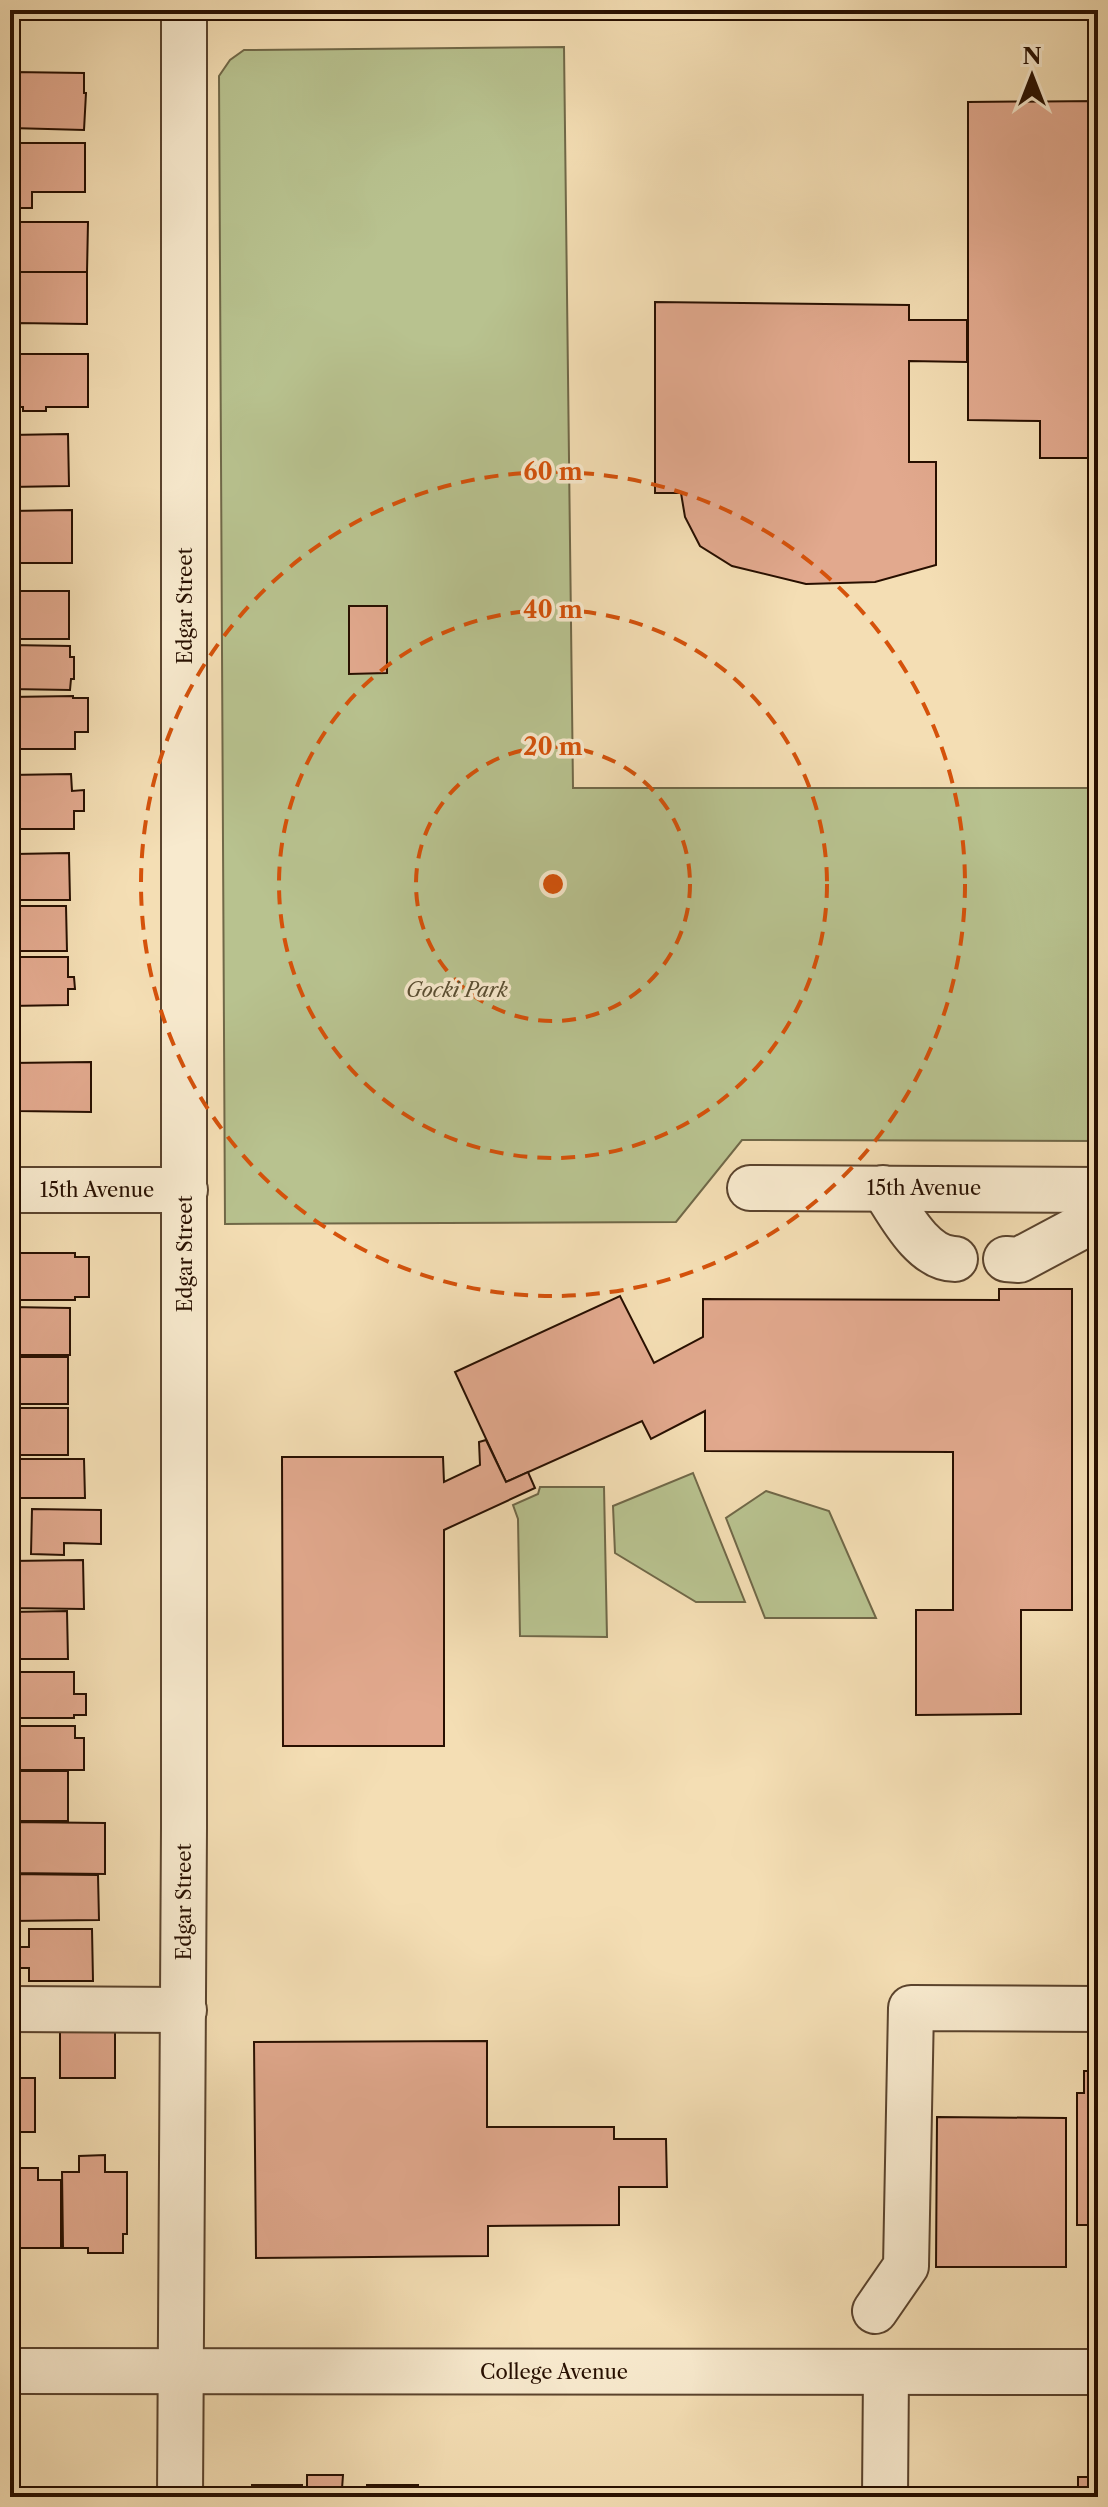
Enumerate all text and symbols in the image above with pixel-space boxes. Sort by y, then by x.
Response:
north arrow [992,36,1072,116]
text: N [1022,43,1042,70]
text: 60 m [523,457,583,486]
street label: Edgar Street [173,547,197,665]
text: 40 m [523,595,583,624]
text: 20 m [523,732,583,761]
centre of rings [539,870,567,898]
park label: Gocki Park [406,978,509,1002]
street label: 15th Avenue [867,1176,981,1200]
street label: 15th Avenue [40,1178,154,1202]
street label: Edgar Street [173,1195,197,1313]
street label: Edgar Street [172,1843,196,1961]
street label: College Avenue [480,2360,628,2384]

